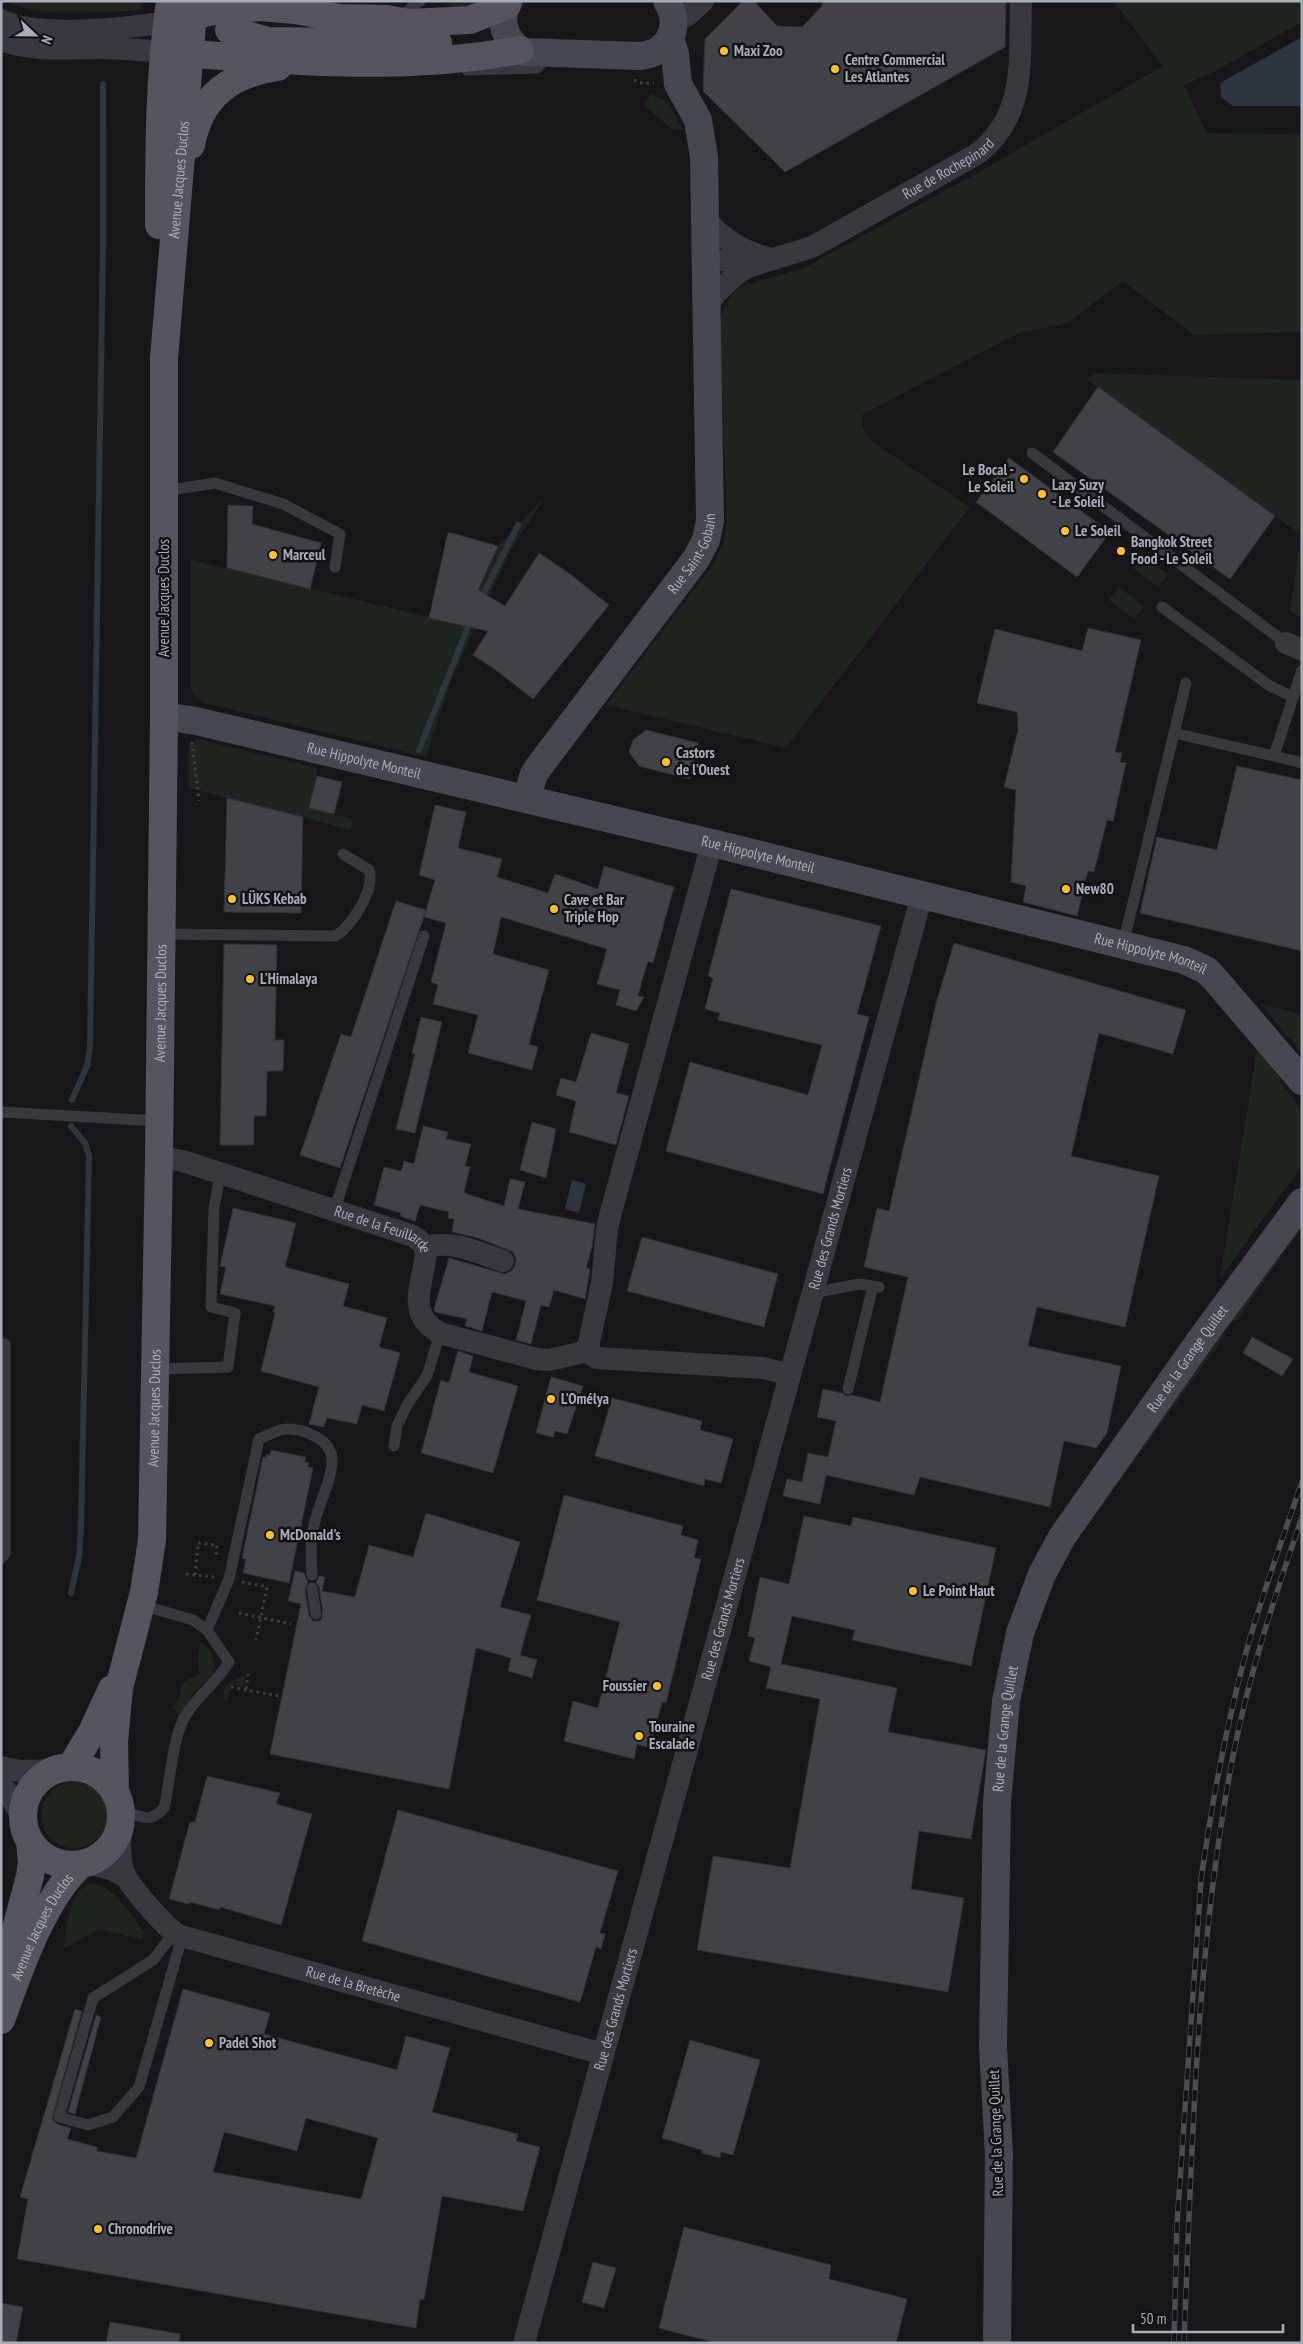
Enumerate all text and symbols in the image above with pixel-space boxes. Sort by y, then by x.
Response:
north arrow [10,10,60,60]
text: N [37,33,57,47]
place label: Maxi Zoo [734,41,783,60]
marker: Maxi Zoo [718,45,730,57]
place label: Centre Commercial Les Atlantes [845,50,945,86]
marker: Centre Commercial Les Atlantes [829,63,841,75]
street label: Avenue Jacques Duclos [164,120,193,239]
street label: Rue de Rochepinard [899,134,998,203]
place label: Le Bocal - Le Soleil [962,460,1014,496]
marker: Le Bocal - Le Soleil [1018,473,1030,485]
place label: Lazy Suzy - Le Soleil [1052,475,1105,511]
marker: Lazy Suzy - Le Soleil [1036,488,1048,500]
street label: Rue Saint-Gobain [663,513,719,597]
place label: Le Soleil [1075,521,1121,540]
marker: Le Soleil [1059,525,1071,537]
place label: Bangkok Street Food - Le Soleil [1131,532,1213,568]
street label: Avenue Jacques Duclos [154,539,173,657]
place label: Marceul [283,545,326,564]
marker: Bangkok Street Food - Le Soleil [1115,545,1127,557]
marker: Marceul [267,549,279,561]
street label: Rue Hippolyte Monteil [305,738,423,783]
place label: Castors de l'Ouest [676,743,730,779]
marker: Castors de l'Ouest [660,756,672,768]
street label: Rue Hippolyte Monteil [700,831,817,877]
place label: New80 [1076,879,1114,898]
marker: New80 [1060,883,1072,895]
place label: LÜKS Kebab [242,889,307,908]
place label: Cave et Bar Triple Hop [564,890,625,926]
marker: LÜKS Kebab [226,893,238,905]
marker: Cave et Bar Triple Hop [548,903,560,915]
street label: Rue Hippolyte Monteil [1093,928,1211,978]
street label: Avenue Jacques Duclos [150,944,170,1062]
place label: L'Himalaya [260,969,317,988]
marker: L'Himalaya [244,973,256,985]
street label: Rue des Grands Mortiers [804,1165,856,1292]
street label: Rue de la Feuillarde [332,1201,436,1254]
street label: Rue de la Grange Quillet [1143,1301,1232,1416]
street label: Avenue Jacques Duclos [143,1349,164,1467]
place label: L'Omélya [561,1389,609,1408]
marker: L'Omélya [545,1393,557,1405]
place label: McDonald's [280,1525,341,1544]
marker: McDonald's [264,1529,276,1541]
street label: Rue des Grands Mortiers [697,1555,748,1682]
place label: Le Point Haut [923,1581,995,1600]
marker: Le Point Haut [907,1585,919,1597]
street label: Rue de la Grange Quillet [988,1664,1022,1793]
place label: Foussier [603,1676,648,1695]
marker: Foussier [651,1680,663,1692]
place label: Touraine Escalade [649,1717,695,1753]
marker: Touraine Escalade [633,1730,645,1742]
street label: Avenue Jacques Duclos [6,1869,77,1983]
street label: Rue des Grands Mortiers [589,1946,641,2073]
street label: Rue de la Bretèche [304,1961,403,2006]
place label: Padel Shot [219,2033,277,2052]
marker: Padel Shot [203,2037,215,2049]
street label: Rue de la Grange Quillet [984,2069,1007,2197]
place label: Chronodrive [108,2219,173,2238]
marker: Chronodrive [92,2223,104,2235]
scale bar [1133,2302,1283,2334]
text: 50 m [1140,2309,1166,2328]

